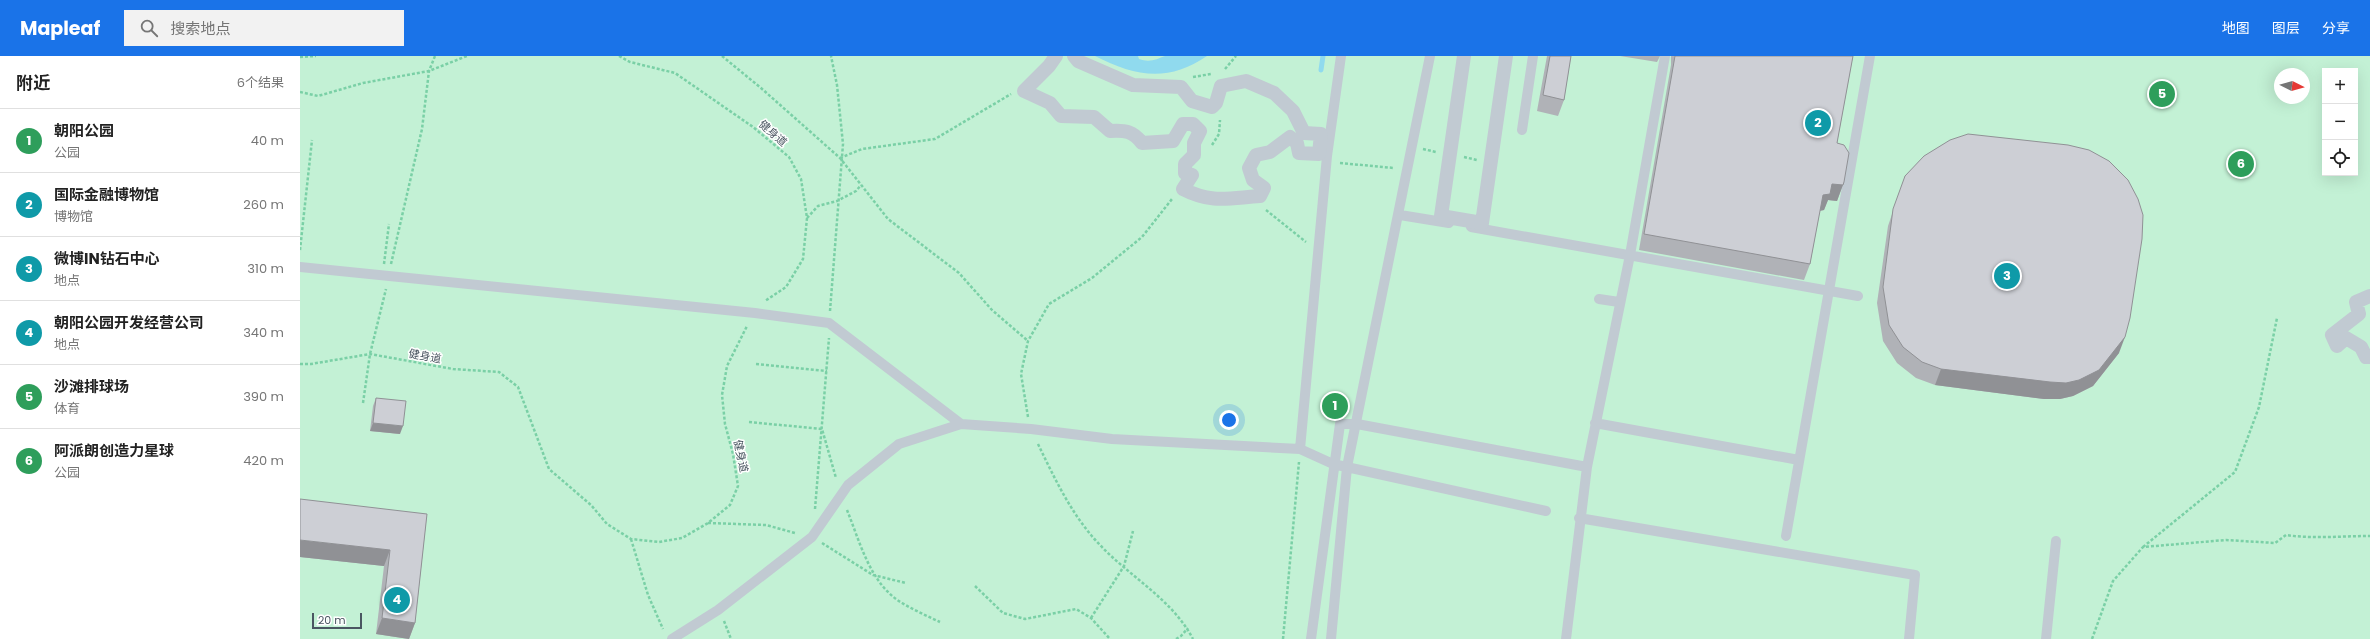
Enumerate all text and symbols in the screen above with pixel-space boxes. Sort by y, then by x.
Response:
search box [124,10,404,46]
text: Mapleaf [20,15,100,42]
icon: search [138,17,160,39]
text: 搜索地点 [170,18,230,39]
text: 地图 [2222,18,2250,38]
text: 图层 [2272,18,2300,38]
text: 分享 [2322,18,2350,38]
north arrow [2274,68,2310,104]
map controls [2322,68,2358,176]
button: + [2322,68,2358,104]
text: 附近 [16,71,50,95]
text: 6个结果 [237,73,284,92]
pin: 5 [2149,79,2175,109]
button: − [2322,104,2358,140]
pin: 2 [1805,108,1831,138]
street label: 健身道 [755,116,791,150]
text: 朝阳公园 [54,120,114,141]
text: 1 [27,131,31,150]
text: 40 m [251,131,284,150]
button: locate [2322,140,2358,176]
text: 公园 [54,143,80,162]
pin: 6 [2228,149,2254,179]
text: 国际金融博物馆 [54,184,159,205]
text: 2 [25,195,33,214]
text: 260 m [243,195,284,214]
text: 博物馆 [54,207,93,226]
text: 微博IN钻石中心 [54,248,160,269]
text: 3 [25,259,33,278]
text: 310 m [247,259,284,278]
pin: 3 [1994,261,2020,291]
text: 地点 [54,271,80,290]
text: 朝阳公园开发经营公司 [54,312,204,333]
text: 4 [25,323,33,342]
text: 340 m [243,323,284,342]
text: 地点 [54,335,80,354]
street label: 健身道 [407,345,443,367]
text: 沙滩排球场 [54,376,129,397]
text: 5 [25,387,33,406]
text: 390 m [243,387,284,406]
pin: 1 [1322,391,1348,421]
text: 体育 [54,399,80,418]
your location [1219,410,1239,430]
street label: 健身道 [730,438,752,474]
text: 阿派朗创造力星球 [54,440,174,461]
text: 6 [25,451,33,470]
text: 420 m [243,451,284,470]
text: 公园 [54,463,80,482]
pin: 4 [384,585,410,615]
scale bar [312,611,362,630]
text: 20 m [318,612,346,628]

